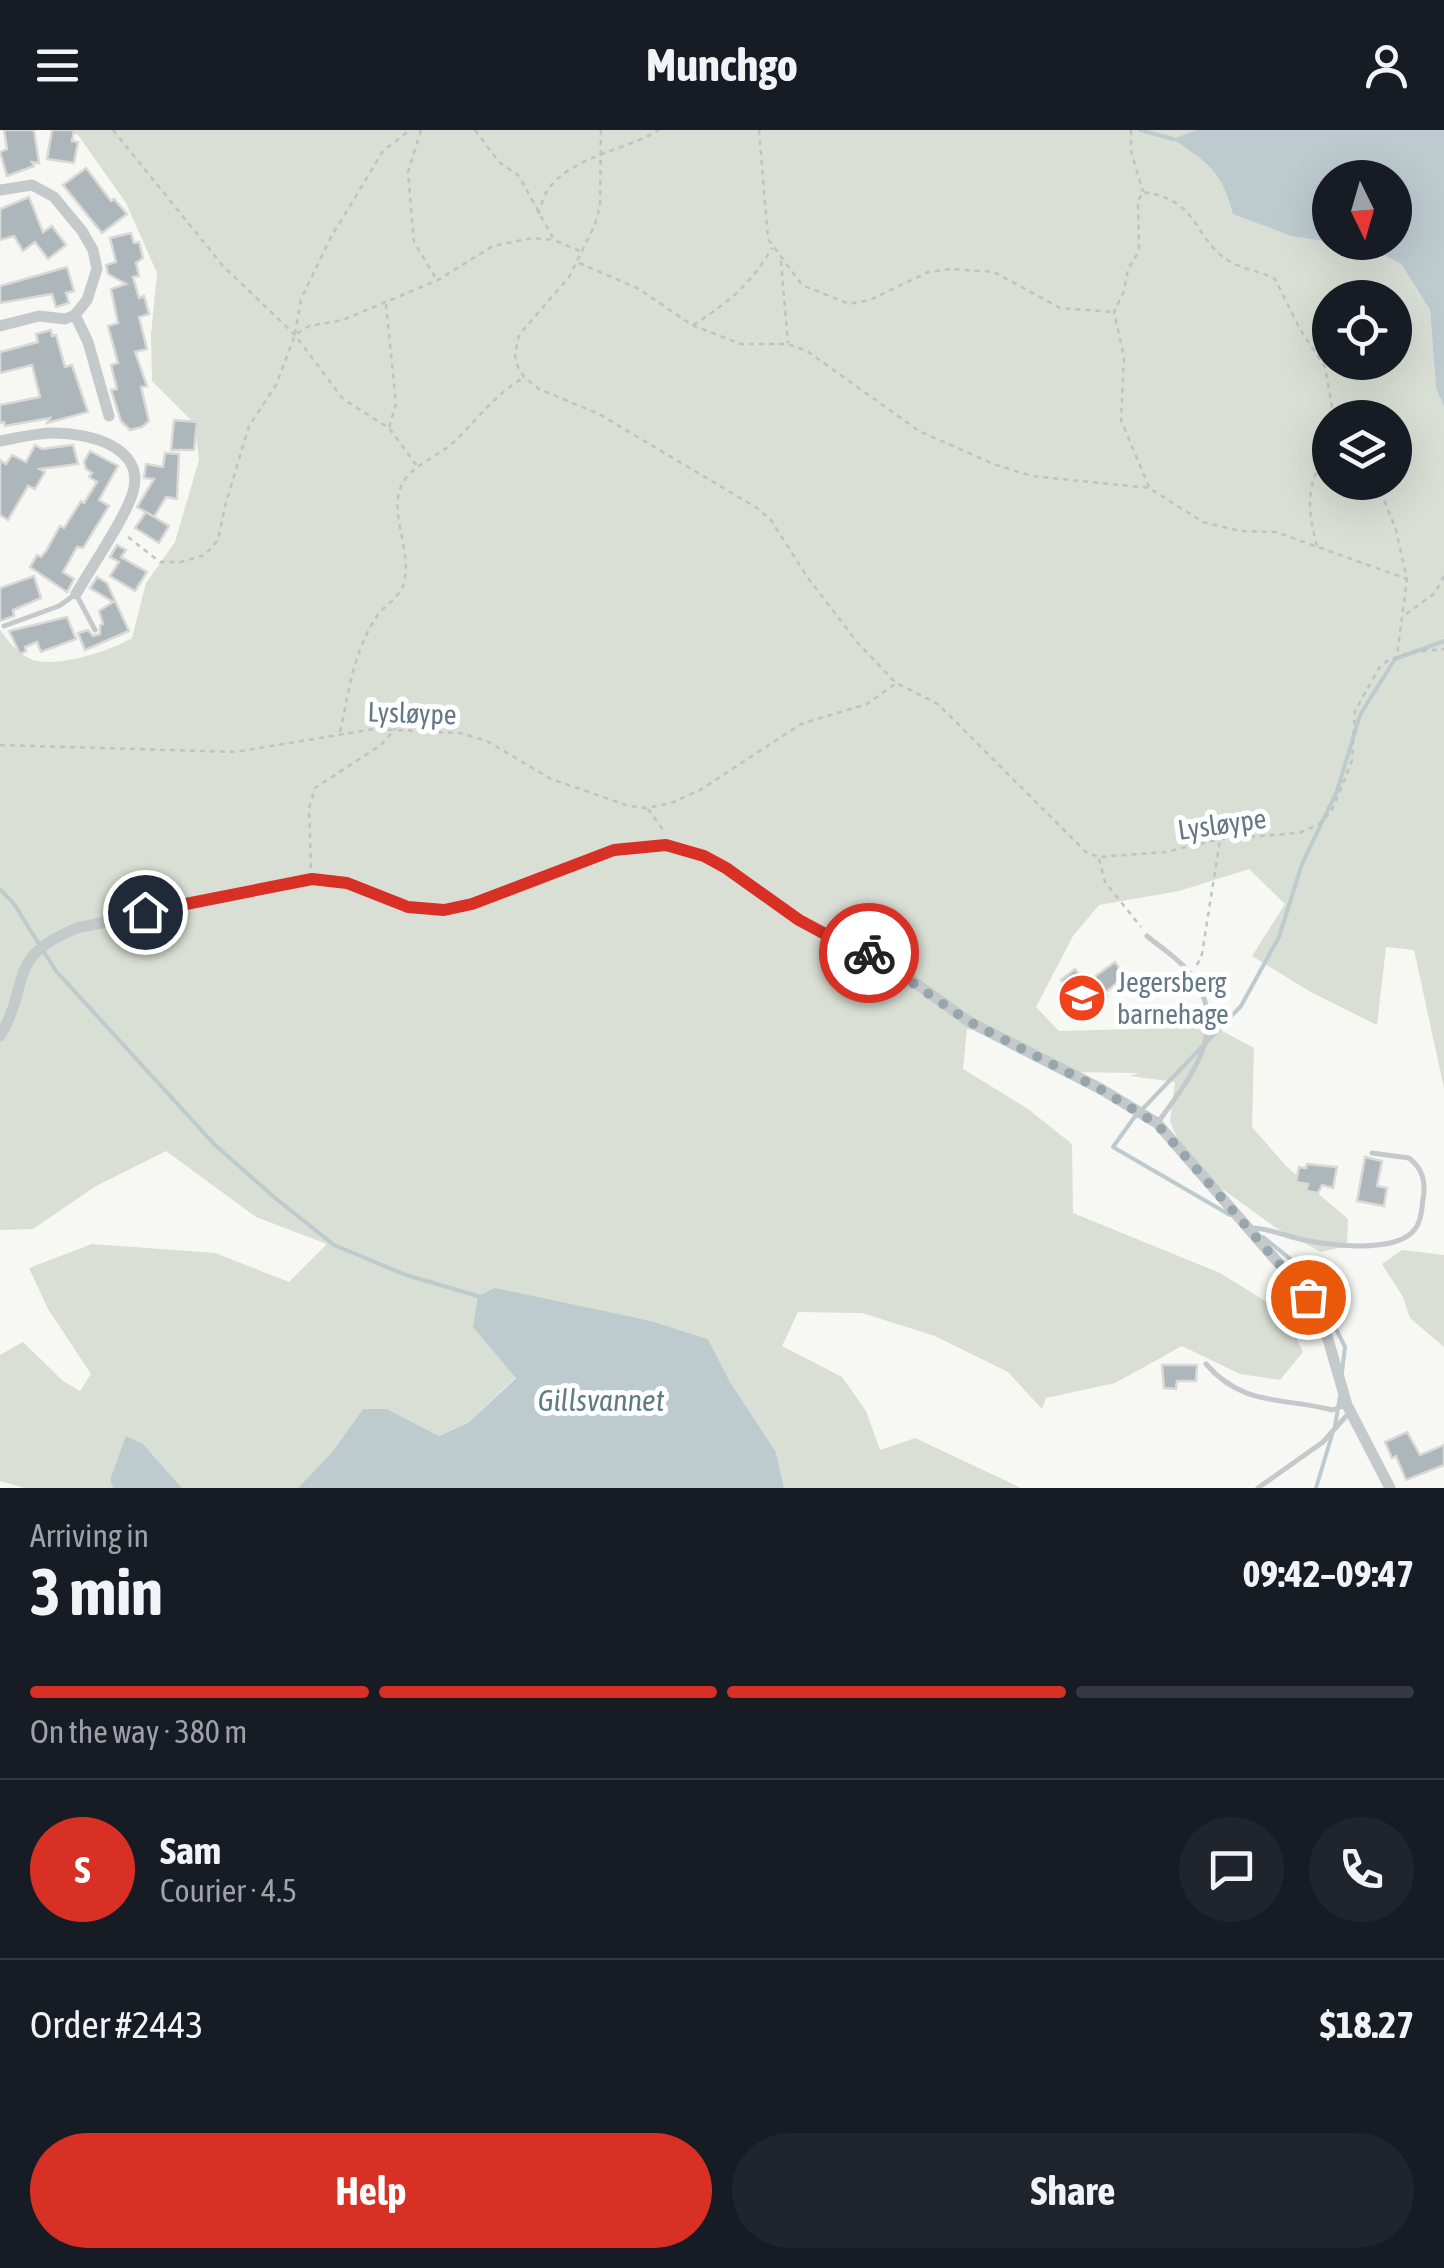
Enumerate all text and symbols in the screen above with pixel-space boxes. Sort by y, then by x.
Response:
icon: menu [30,38,85,93]
icon: person [1359,38,1414,93]
text: Munchgo [646,39,798,91]
north arrow [1312,160,1412,260]
map controls [1312,160,1412,500]
button: locate [1312,280,1412,380]
button: layers [1312,400,1412,500]
street label: Lysløype [367,695,457,731]
street label: Lysløype [1176,802,1268,846]
pin [103,870,188,955]
icon: home [118,885,173,940]
courier [819,903,919,1003]
icon: bike [842,926,897,981]
place label: Jegersberg barnehage [1117,966,1229,1030]
school or university icon: Jegersberg barnehage [1056,972,1108,1024]
pin [1266,1255,1351,1340]
icon: bag [1281,1270,1336,1325]
water label: Gillsvannet [538,1383,665,1417]
text: Arriving in [30,1517,149,1554]
text: 09:42–09:47 [1242,1552,1414,1595]
text: 3 min [30,1554,163,1629]
text: On the way · 380 m [30,1713,247,1750]
button: chat [1179,1817,1284,1922]
button: phone [1309,1817,1414,1922]
text: Sam [160,1829,221,1872]
text: S [75,1848,90,1891]
text: Courier · 4.5 [160,1872,297,1909]
text: Order #2443 [30,2003,203,2046]
text: $18.27 [1320,2003,1414,2046]
button: Help [30,2133,712,2248]
button: Share [732,2133,1414,2248]

